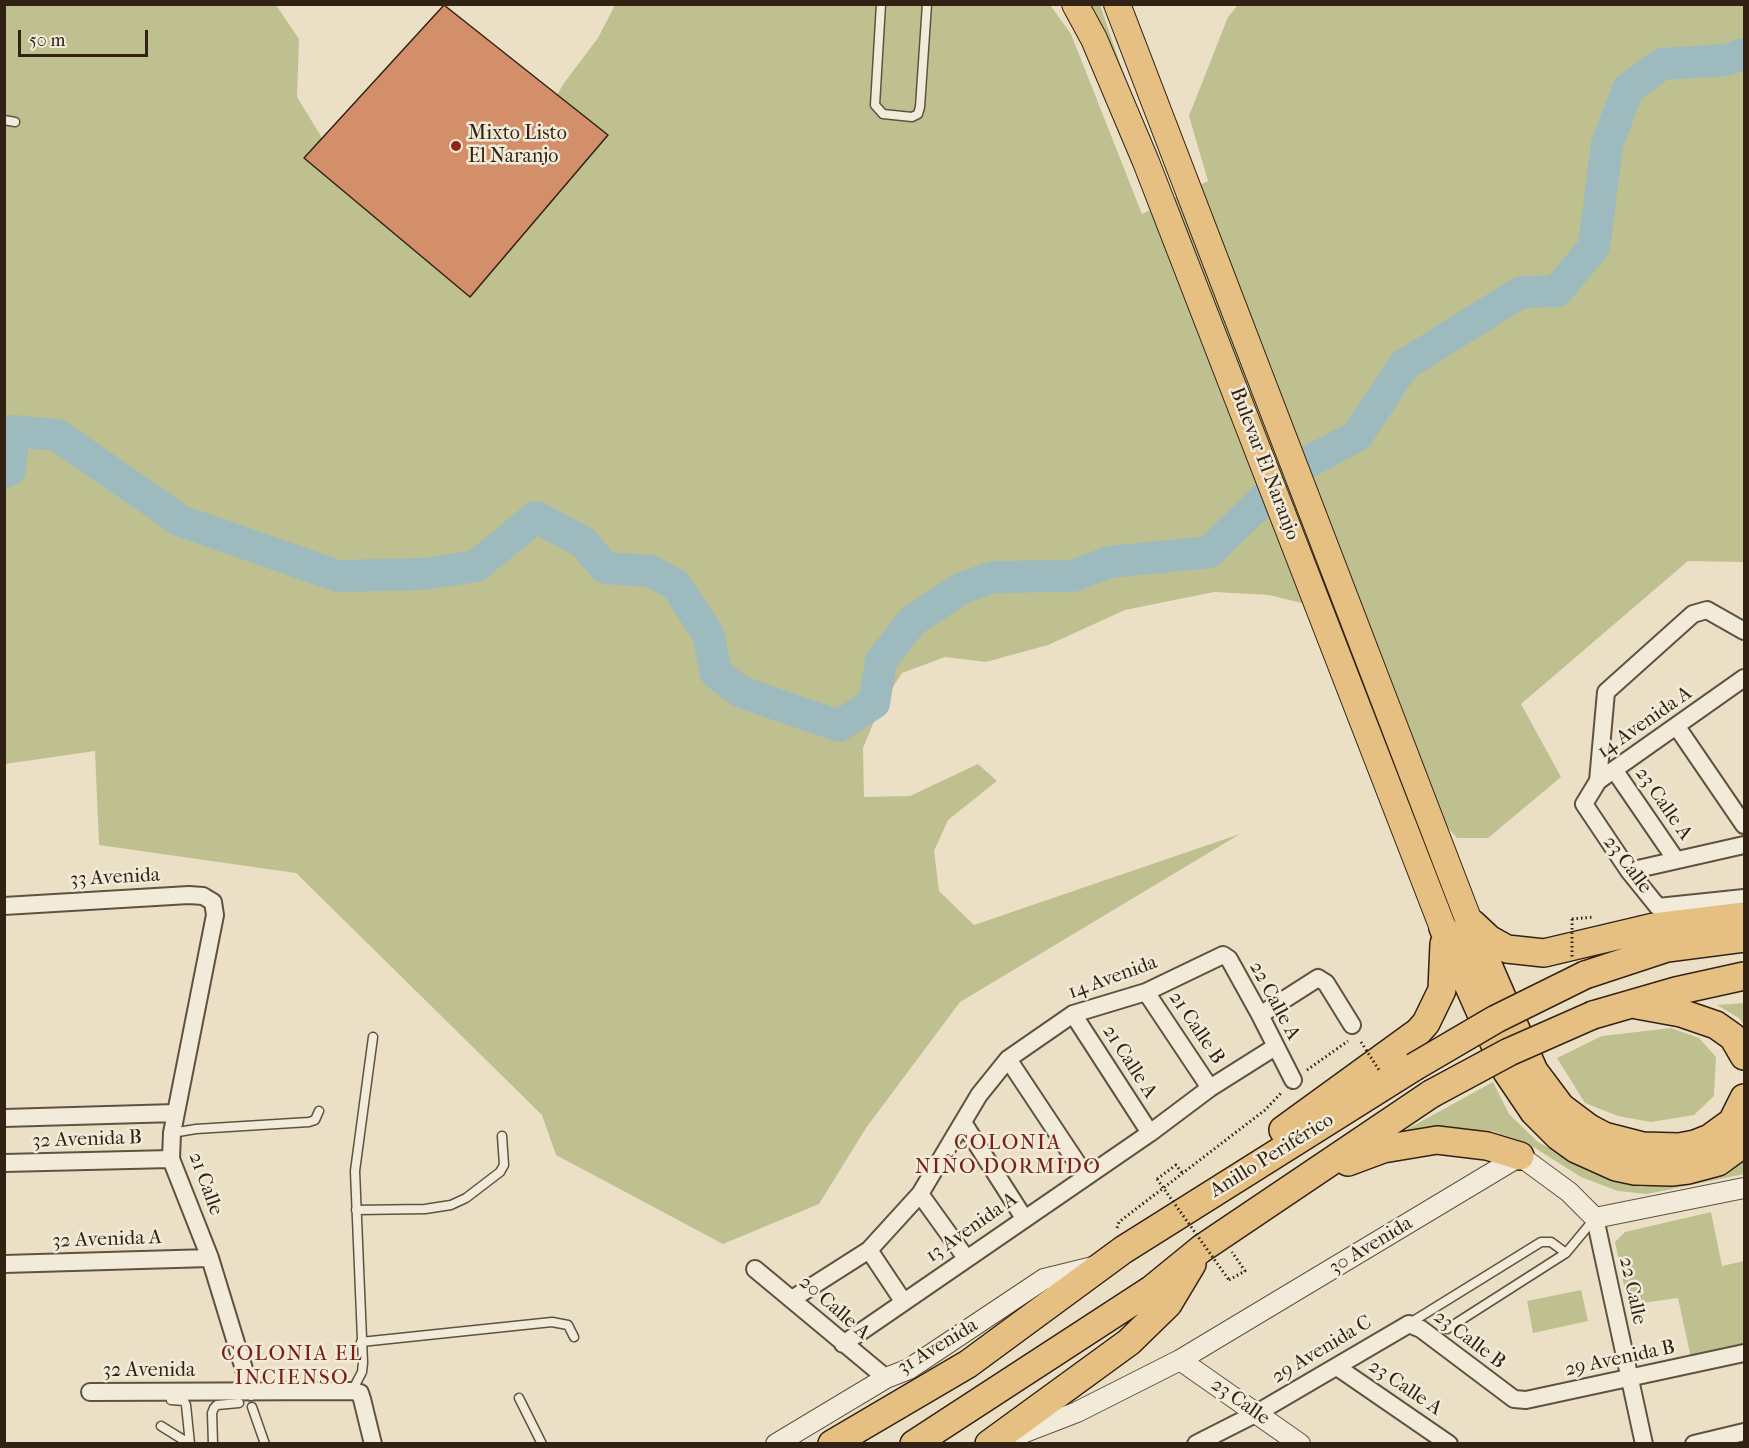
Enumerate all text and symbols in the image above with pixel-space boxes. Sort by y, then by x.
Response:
scale bar [21,18,152,56]
text: 50 m [29,30,65,51]
place label: Mixto Listo El Naranjo [468,122,567,169]
marker: Mixto Listo El Naranjo [449,139,463,153]
street label: Bulevar El Naranjo [1224,384,1304,544]
street label: 14 Avenida A [1593,682,1697,764]
street label: 23 Calle A [1629,763,1697,845]
street label: 23 Calle [1597,831,1657,899]
street label: 33 Avenida [69,864,161,892]
street label: 14 Avenida [1065,951,1161,1005]
street label: 22 Calle A [1243,958,1305,1044]
street label: 21 Calle B [1163,987,1229,1069]
street label: 21 Calle A [1096,1021,1162,1103]
street label: Anillo Periférico [1206,1108,1338,1204]
street label: 32 Avenida B [32,1126,142,1154]
district label: COLONIA NIÑO DORMIDO [915,1131,1101,1181]
street label: 21 Calle [183,1149,227,1219]
street label: 13 Avenida A [922,1188,1022,1268]
street label: 30 Avenida [1325,1212,1417,1280]
street label: 32 Avenida A [52,1226,162,1254]
street label: 22 Calle [1613,1255,1651,1327]
street label: 20 Calle A [794,1271,874,1345]
street label: 23 Calle B [1428,1305,1510,1375]
street label: 29 Avenida C [1268,1311,1376,1389]
street label: 31 Avenida [894,1314,982,1380]
street label: 29 Avenida B [1563,1336,1677,1382]
district label: COLONIA EL INCIENSO [221,1342,363,1392]
street label: 23 Calle A [1364,1355,1446,1421]
street label: 32 Avenida [103,1359,195,1383]
street label: 23 Calle [1206,1373,1274,1431]

